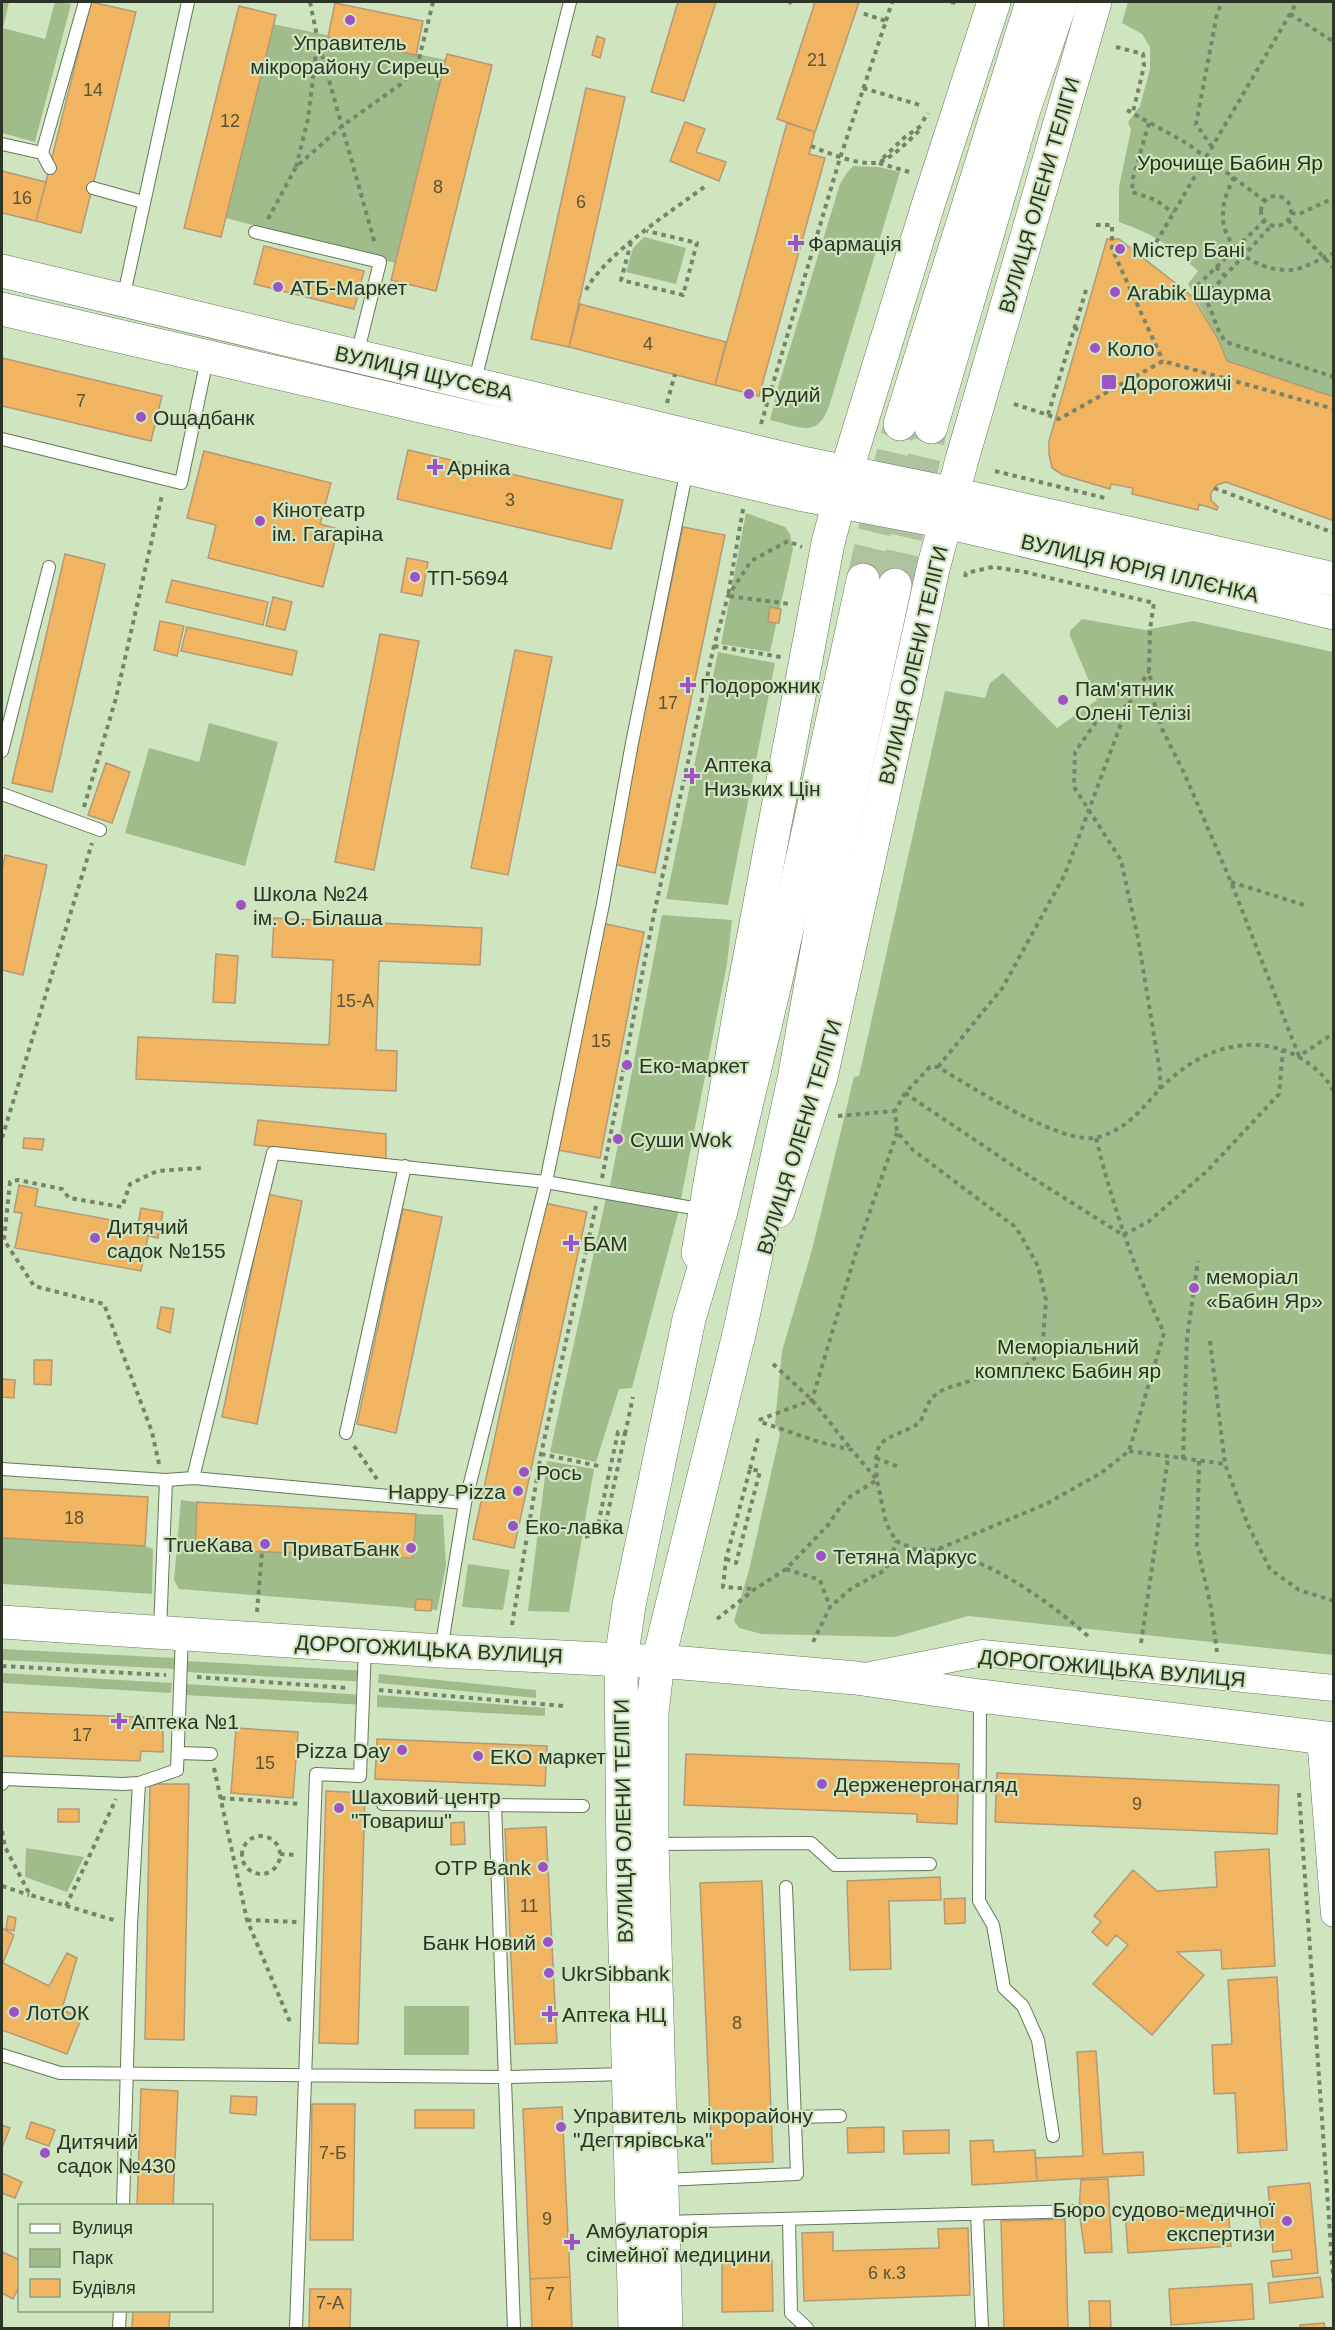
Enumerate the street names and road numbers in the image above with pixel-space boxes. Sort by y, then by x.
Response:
street label: ВУЛИЦЯ ОЛЕНИ ТЕЛІГИ [994,74,1084,316]
street label: ВУЛИЦЯ ЩУСЄВА [333,341,515,405]
street label: ВУЛИЦЯ ЮРІЯ ІЛЛЄНКА [1019,529,1261,607]
street label: ВУЛИЦЯ ОЛЕНИ ТЕЛІГИ [874,543,952,787]
street label: ВУЛИЦЯ ОЛЕНИ ТЕЛІГИ [752,1017,846,1257]
street label: ДОРОГОЖИЦЬКА ВУЛИЦЯ [295,1631,563,1667]
street label: ДОРОГОЖИЦЬКА ВУЛИЦЯ [978,1645,1246,1691]
street label: ВУЛИЦЯ ОЛЕНИ ТЕЛІГИ [609,1699,637,1943]

